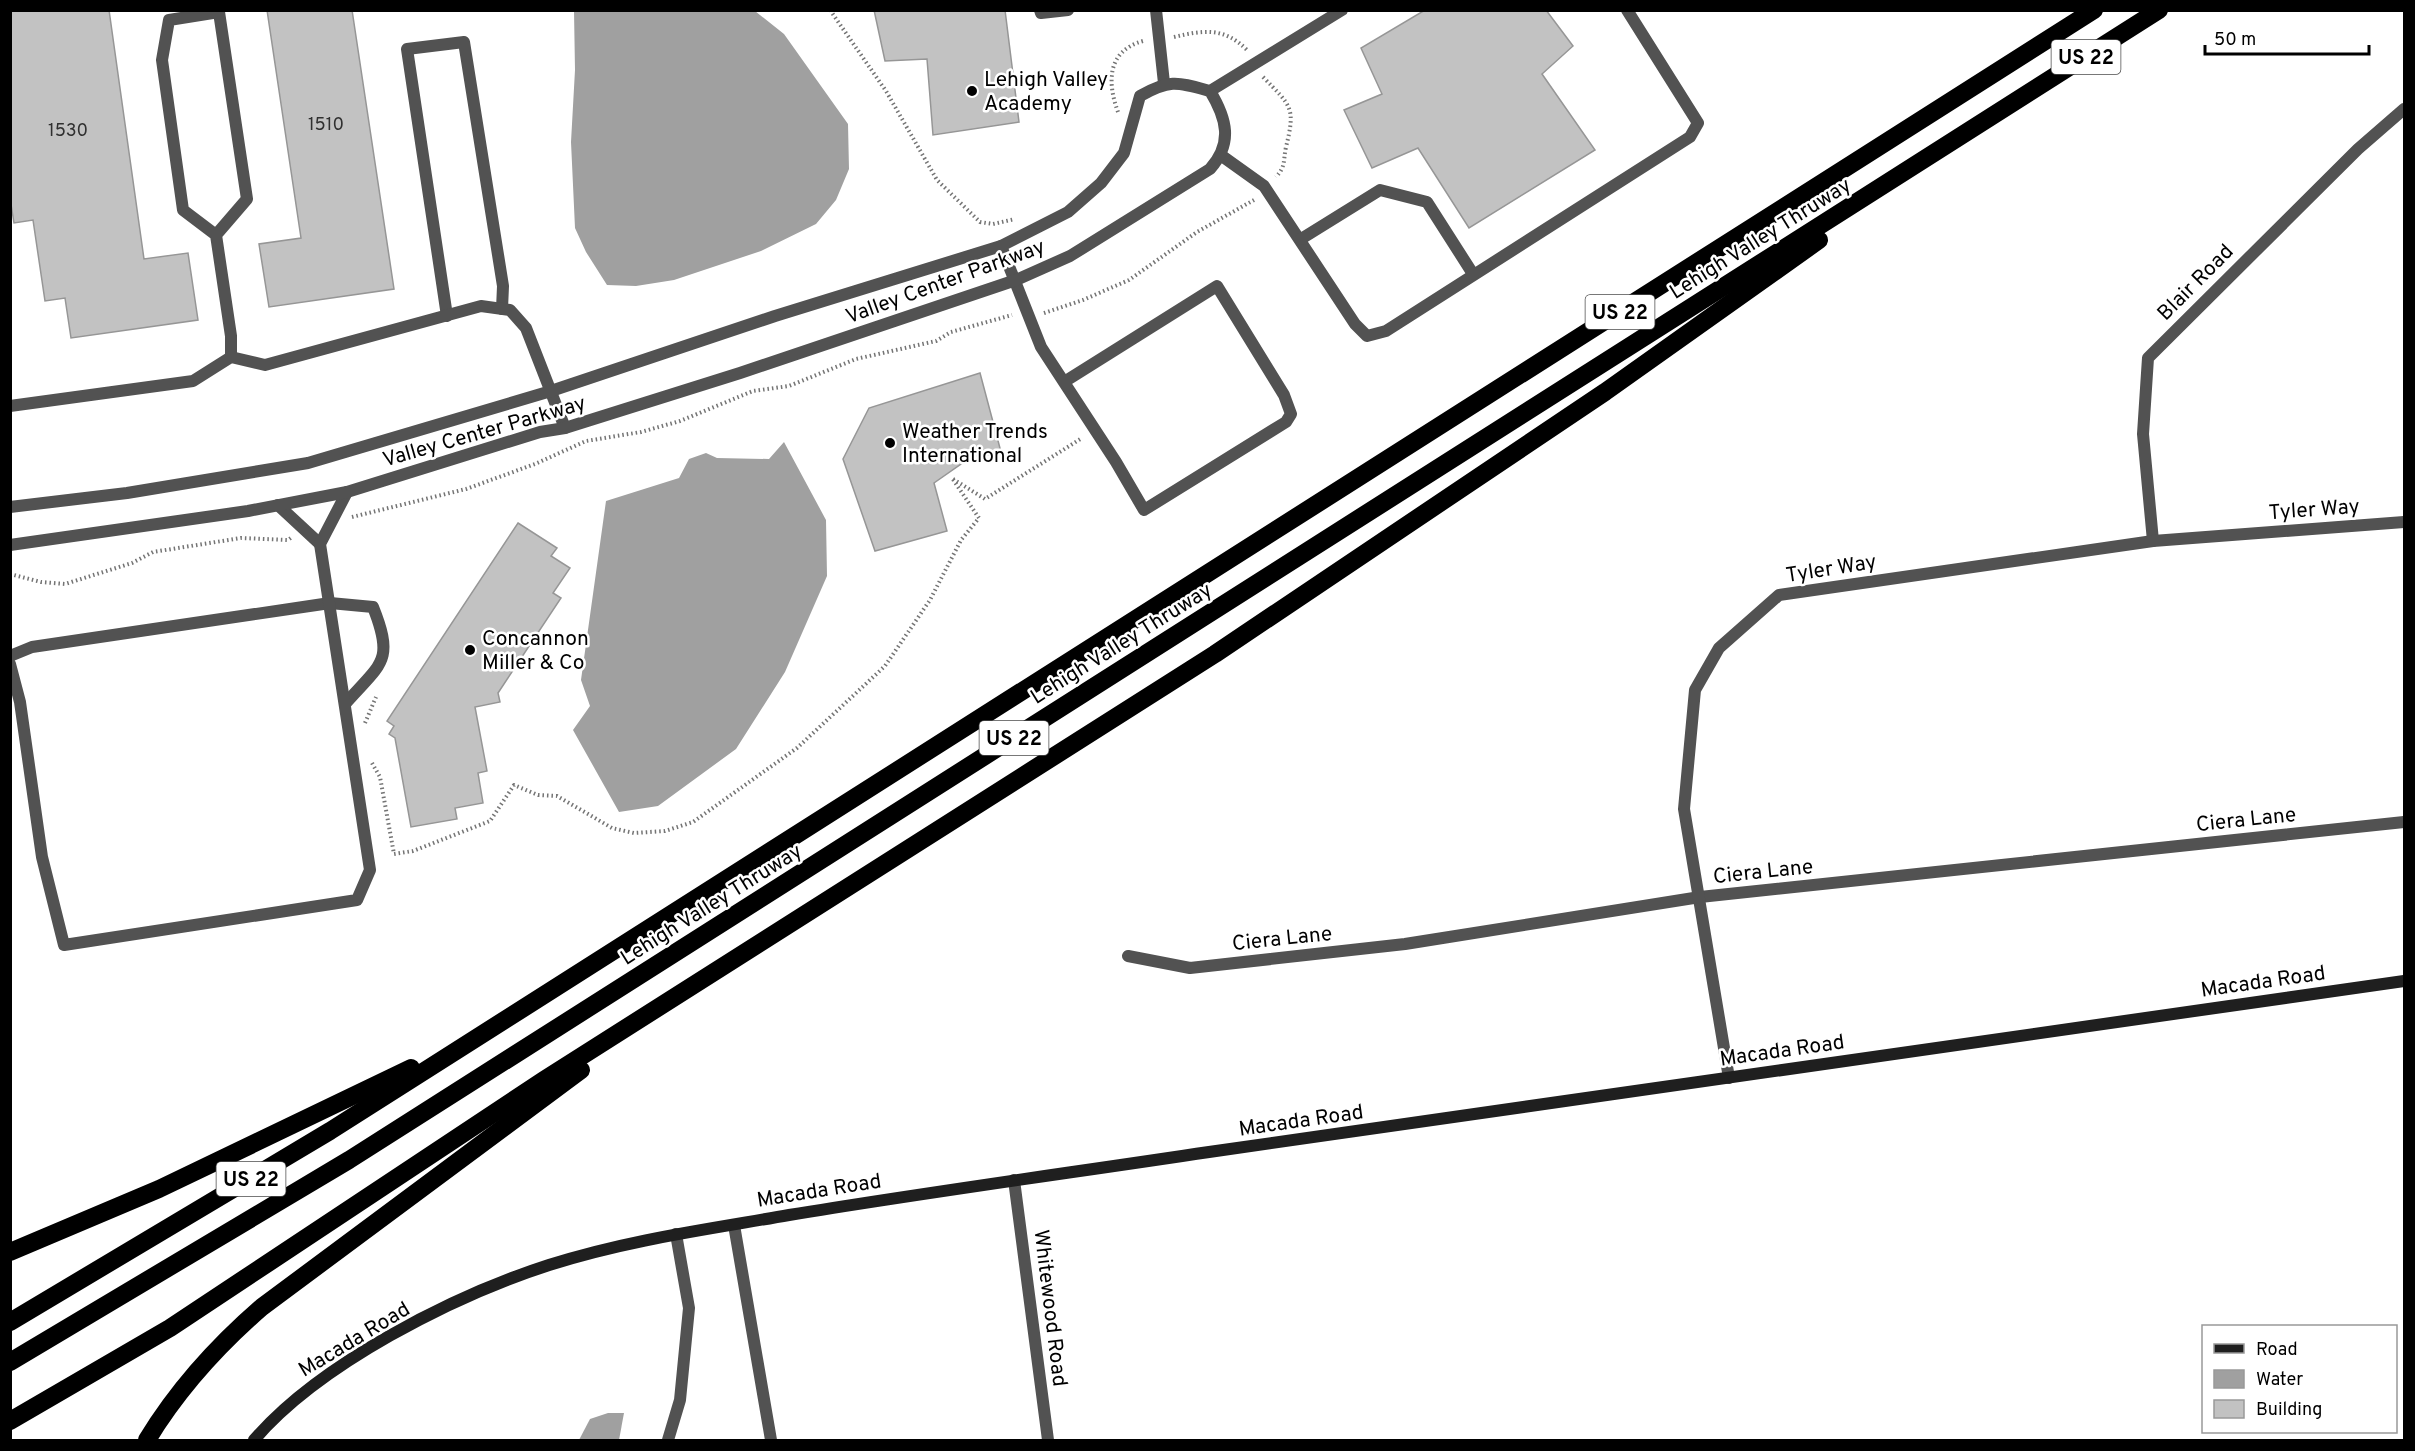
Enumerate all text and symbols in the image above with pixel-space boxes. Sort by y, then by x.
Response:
scale bar [2205,18,2368,56]
text: 50 m [2214,29,2256,52]
road number: US 22 [2052,40,2120,74]
place label: Lehigh Valley Academy [984,67,1108,118]
marker: Lehigh Valley Academy [965,84,979,98]
house number: 1510 [308,114,344,137]
house number: 1530 [48,120,88,143]
street label: Lehigh Valley Thruway [1665,172,1857,306]
street label: Valley Center Parkway [842,234,1049,331]
street label: Blair Road [2152,239,2240,327]
road number: US 22 [1586,295,1654,329]
street label: Valley Center Parkway [380,390,589,474]
place label: Weather Trends International [902,419,1048,470]
marker: Weather Trends International [883,436,897,450]
street label: Tyler Way [2268,494,2361,527]
street label: Tyler Way [1784,549,1879,590]
street label: Lehigh Valley Thruway [1026,577,1218,711]
place label: Concannon Miller & Co [482,626,589,677]
marker: Concannon Miller & Co [463,643,477,657]
road number: US 22 [980,721,1048,755]
street label: Ciera Lane [2195,802,2298,839]
street label: Lehigh Valley Thruway [616,838,808,972]
street label: Ciera Lane [1712,854,1815,891]
street label: Ciera Lane [1231,921,1334,958]
street label: Macada Road [2199,960,2327,1005]
street label: Macada Road [1718,1029,1846,1074]
street label: Macada Road [1237,1099,1365,1144]
road number: US 22 [216,1162,286,1196]
street label: Macada Road [755,1168,883,1215]
street label: Whitewood Road [1026,1228,1073,1388]
street label: Macada Road [294,1296,416,1384]
legend [2202,1325,2397,1433]
text: Road [2256,1339,2298,1362]
text: Water [2256,1369,2303,1392]
text: Building [2256,1399,2322,1422]

